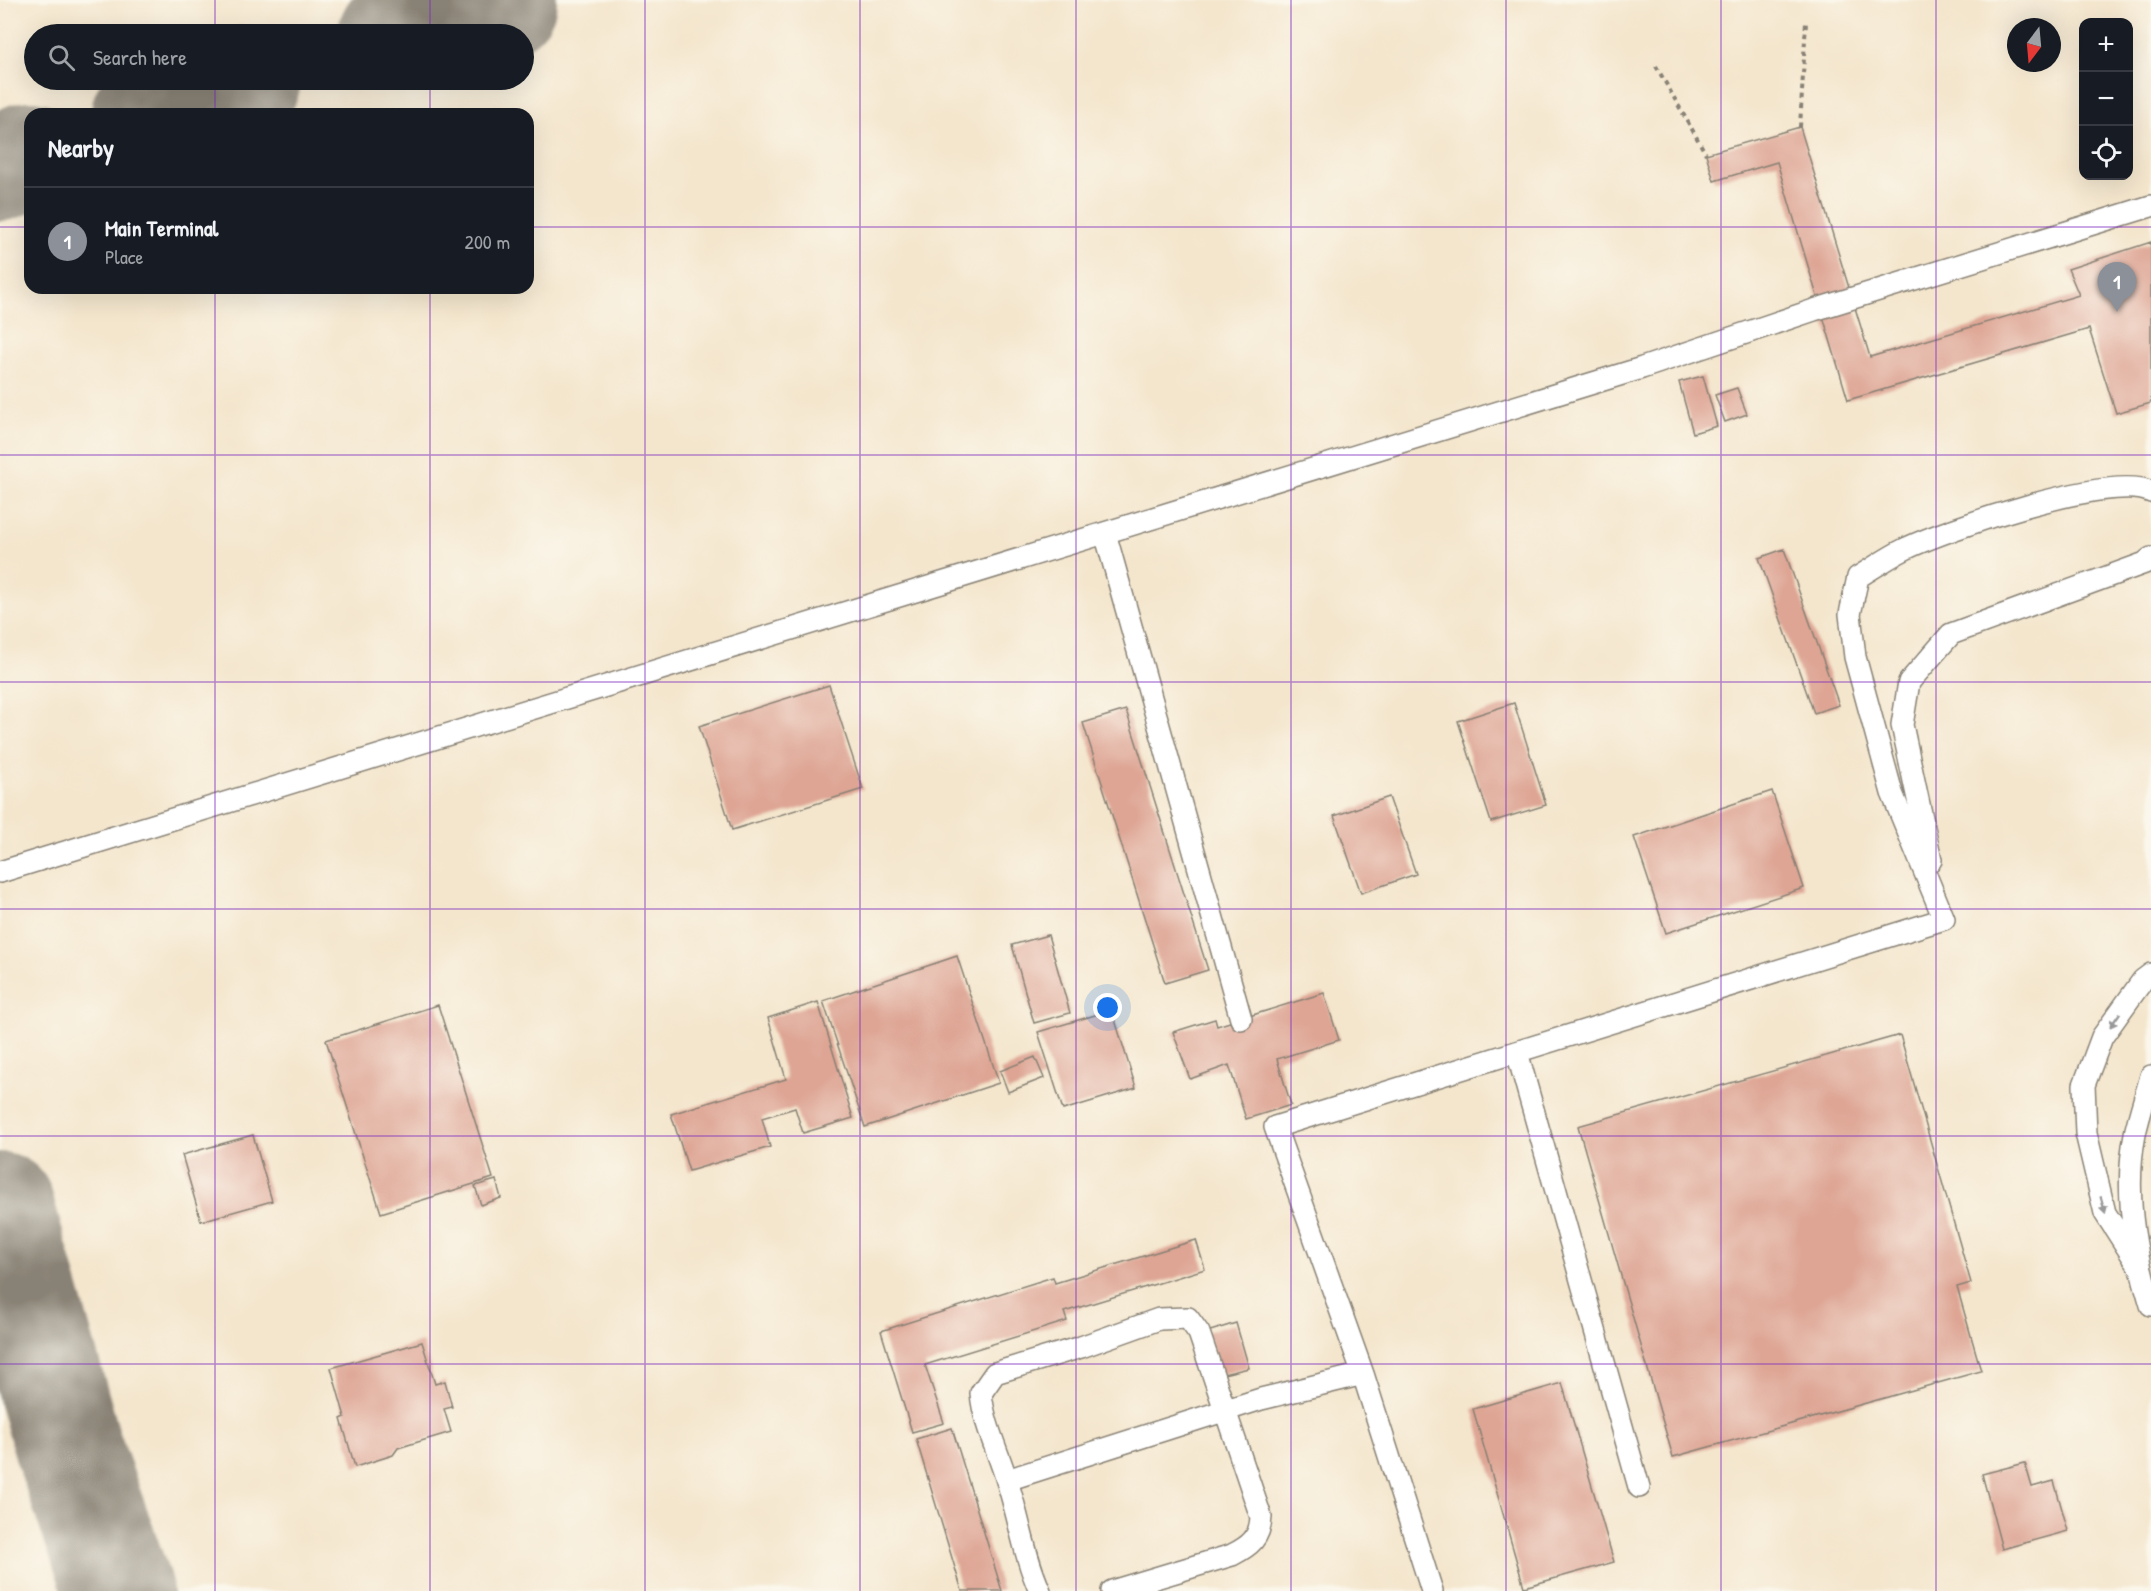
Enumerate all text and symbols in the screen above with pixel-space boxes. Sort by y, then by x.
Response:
north arrow [2007,18,2061,72]
map controls [2079,18,2133,180]
button: + [2079,18,2133,72]
search box [24,24,534,90]
icon: search [45,41,78,74]
text: Search here [93,42,187,72]
button: − [2079,72,2133,126]
button: locate [2079,126,2133,180]
text: Nearby [48,130,114,165]
text: Main Terminal [105,213,218,243]
text: 1 [64,228,71,255]
text: 200 m [465,228,510,255]
text: Place [105,243,144,270]
pin: 1 [2098,262,2136,312]
your location [1093,993,1122,1022]
one-way arrow [2109,1011,2121,1027]
one-way arrow [2099,1196,2109,1214]

